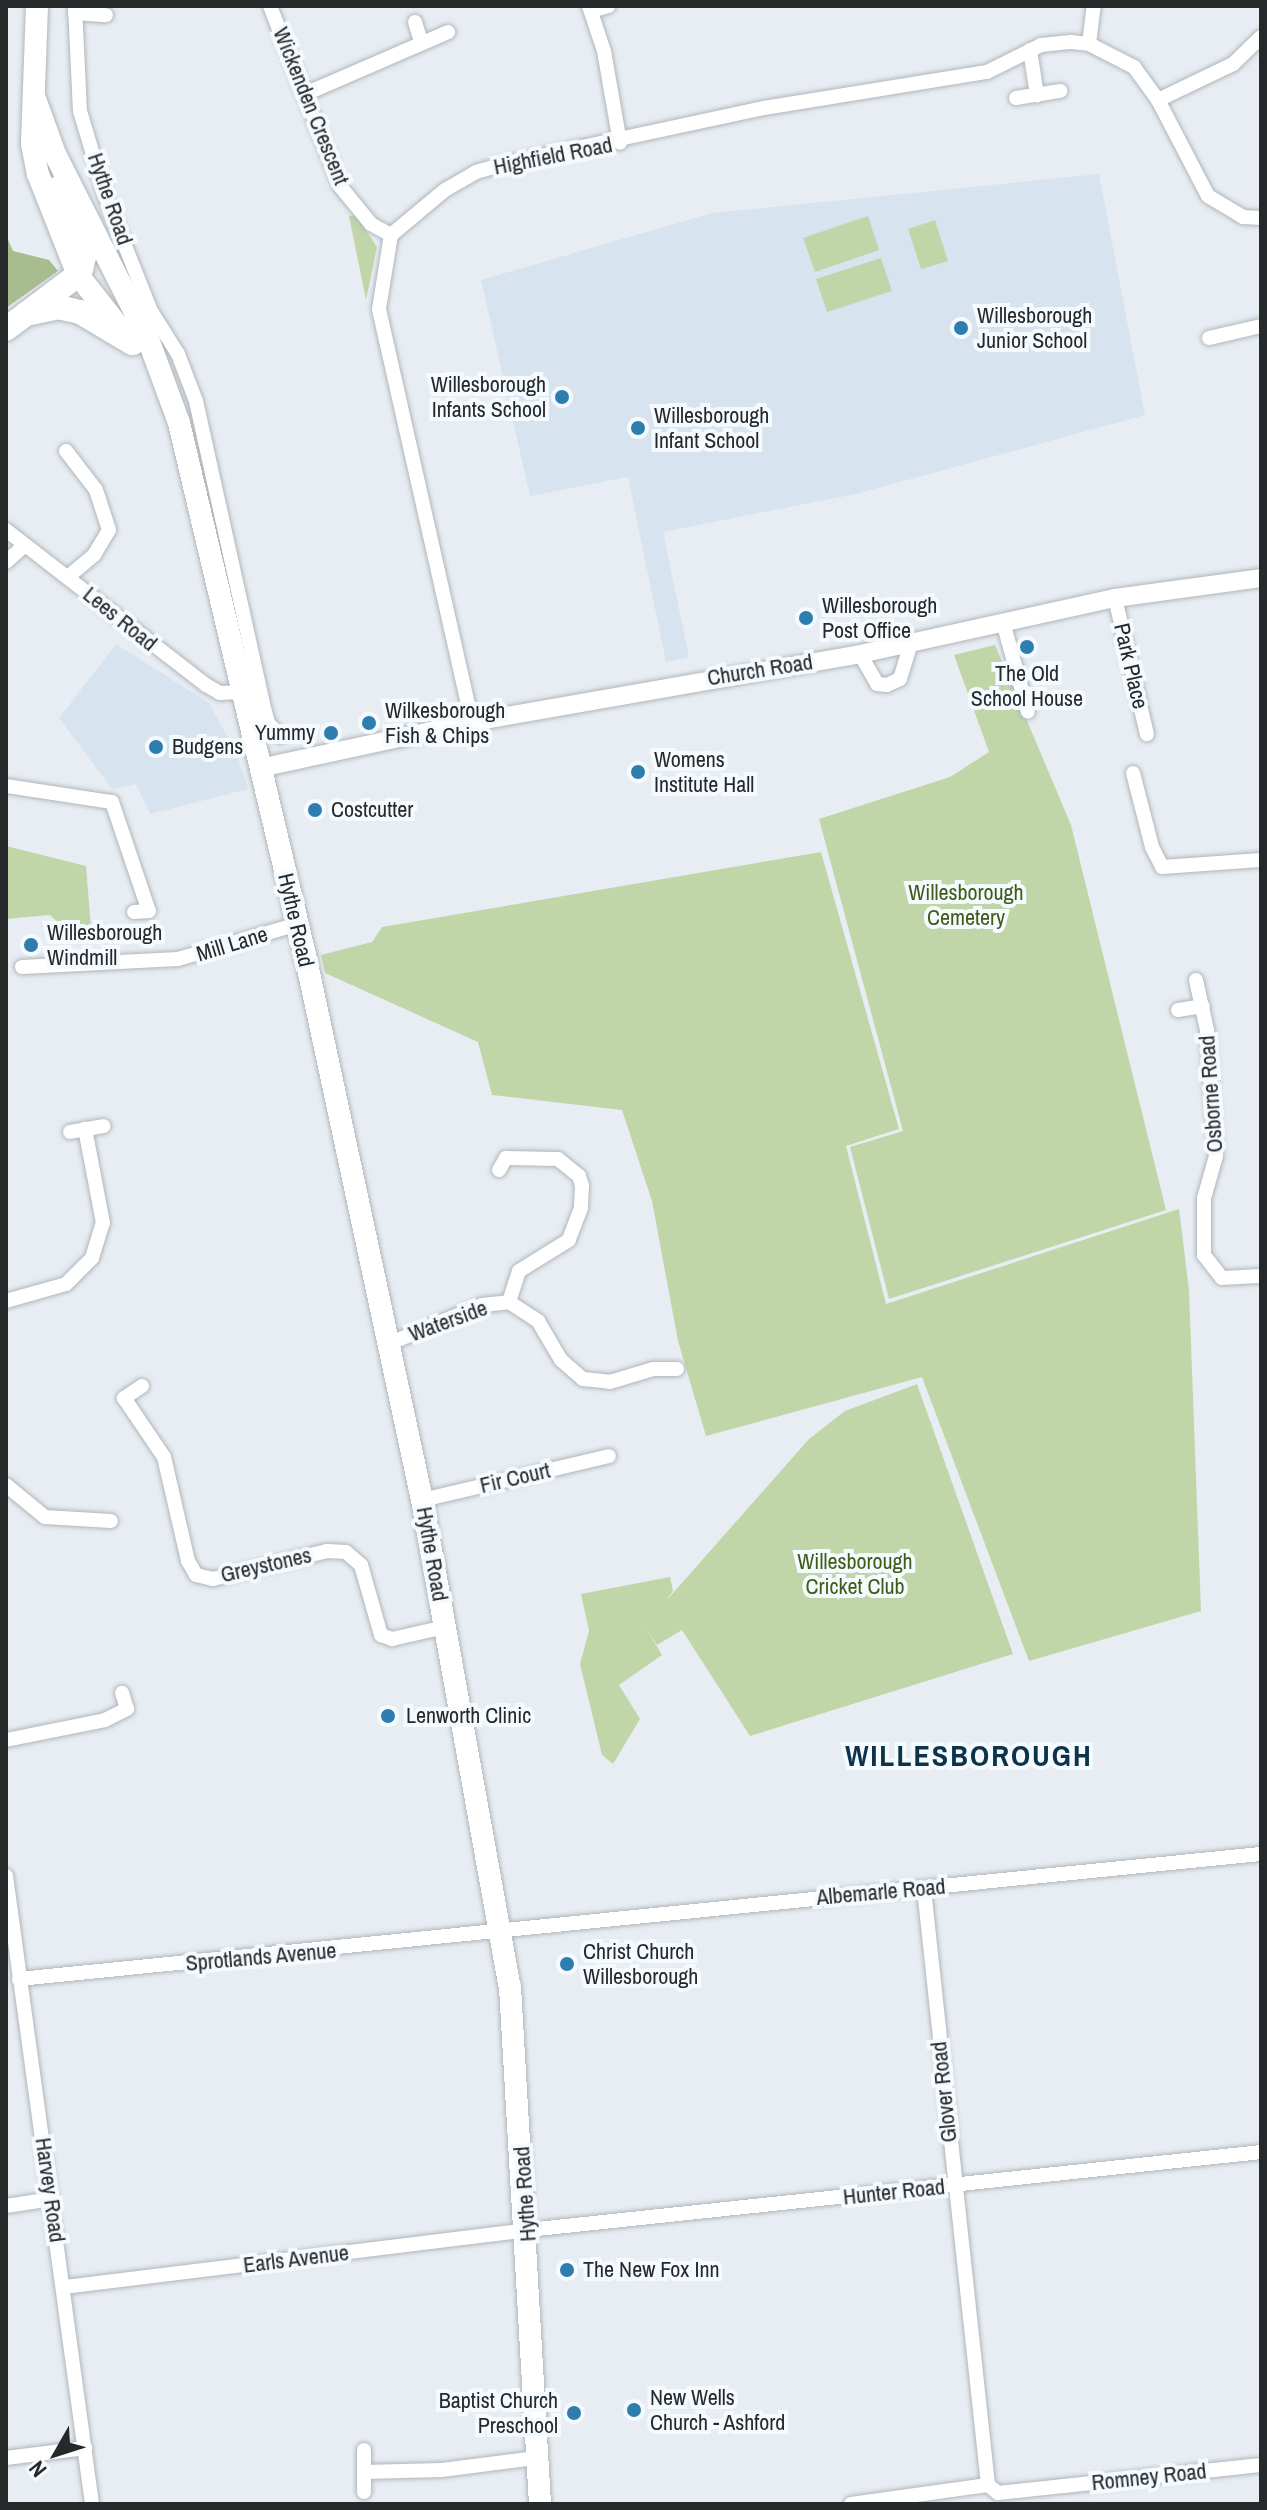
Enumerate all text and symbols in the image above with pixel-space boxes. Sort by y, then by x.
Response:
street label: Wickenden Crescent [267,23,355,189]
street label: Highfield Road [491,132,615,180]
street label: Hythe Road [82,150,138,248]
place label: Willesborough Junior School [977,302,1092,354]
marker: Willesborough Junior School [952,319,970,337]
place label: Willesborough Infants School [431,371,546,422]
marker: Willesborough Infants School [553,388,571,406]
place label: Willesborough Infant School [654,402,769,454]
marker: Willesborough Infant School [629,419,647,437]
street label: Lees Road [78,581,162,657]
place label: Willesborough Post Office [822,592,937,644]
marker: Willesborough Post Office [797,609,815,627]
street label: Park Place [1108,621,1154,711]
marker: The Old School House [1018,638,1036,656]
street label: Church Road [705,649,815,691]
place label: The Old School House [971,660,1083,712]
place label: Wilkesborough Fish & Chips [385,697,505,748]
marker: Wilkesborough Fish & Chips [360,714,378,732]
place label: Yummy [255,720,315,746]
marker: Yummy [322,724,340,742]
place label: Budgens [172,734,243,760]
marker: Budgens [147,738,165,756]
place label: Womens Institute Hall [654,746,754,798]
marker: Womens Institute Hall [629,763,647,781]
place label: Costcutter [331,797,413,823]
marker: Costcutter [306,801,324,819]
street label: Hythe Road [272,871,320,969]
park label: Willesborough Cemetery [908,879,1024,930]
place label: Willesborough Windmill [47,919,162,970]
street label: Mill Lane [193,921,271,967]
marker: Willesborough Windmill [22,936,40,954]
street label: Osborne Road [1194,1035,1228,1153]
street label: Waterside [405,1295,491,1347]
street label: Fir Court [477,1457,553,1499]
street label: Hythe Road [411,1505,453,1603]
street label: Greystones [218,1542,314,1588]
park label: Willesborough Cricket Club [797,1548,913,1600]
place label: Lenworth Clinic [406,1703,531,1729]
marker: Lenworth Clinic [377,1705,399,1727]
district label: WILLESBOROUGH [845,1737,1093,1773]
street label: Albemarle Road [815,1873,947,1911]
street label: Sprotlands Avenue [184,1937,338,1977]
place label: Christ Church Willesborough [583,1938,698,1990]
marker: Christ Church Willesborough [558,1955,576,1973]
street label: Glover Road [926,2040,962,2144]
street label: Harvey Road [30,2136,70,2244]
street label: Hythe Road [509,2146,541,2242]
street label: Hunter Road [842,2174,946,2210]
street label: Earls Avenue [241,2239,351,2279]
place label: The New Fox Inn [583,2257,719,2283]
marker: The New Fox Inn [558,2261,576,2279]
place label: New Wells Church - Ashford [650,2384,786,2436]
place label: Baptist Church Preschool [439,2387,558,2438]
marker: New Wells Church - Ashford [625,2401,643,2419]
marker: Baptist Church Preschool [565,2404,583,2422]
north arrow [16,2414,96,2494]
text: N [22,2455,53,2484]
street label: Romney Road [1090,2458,1208,2496]

